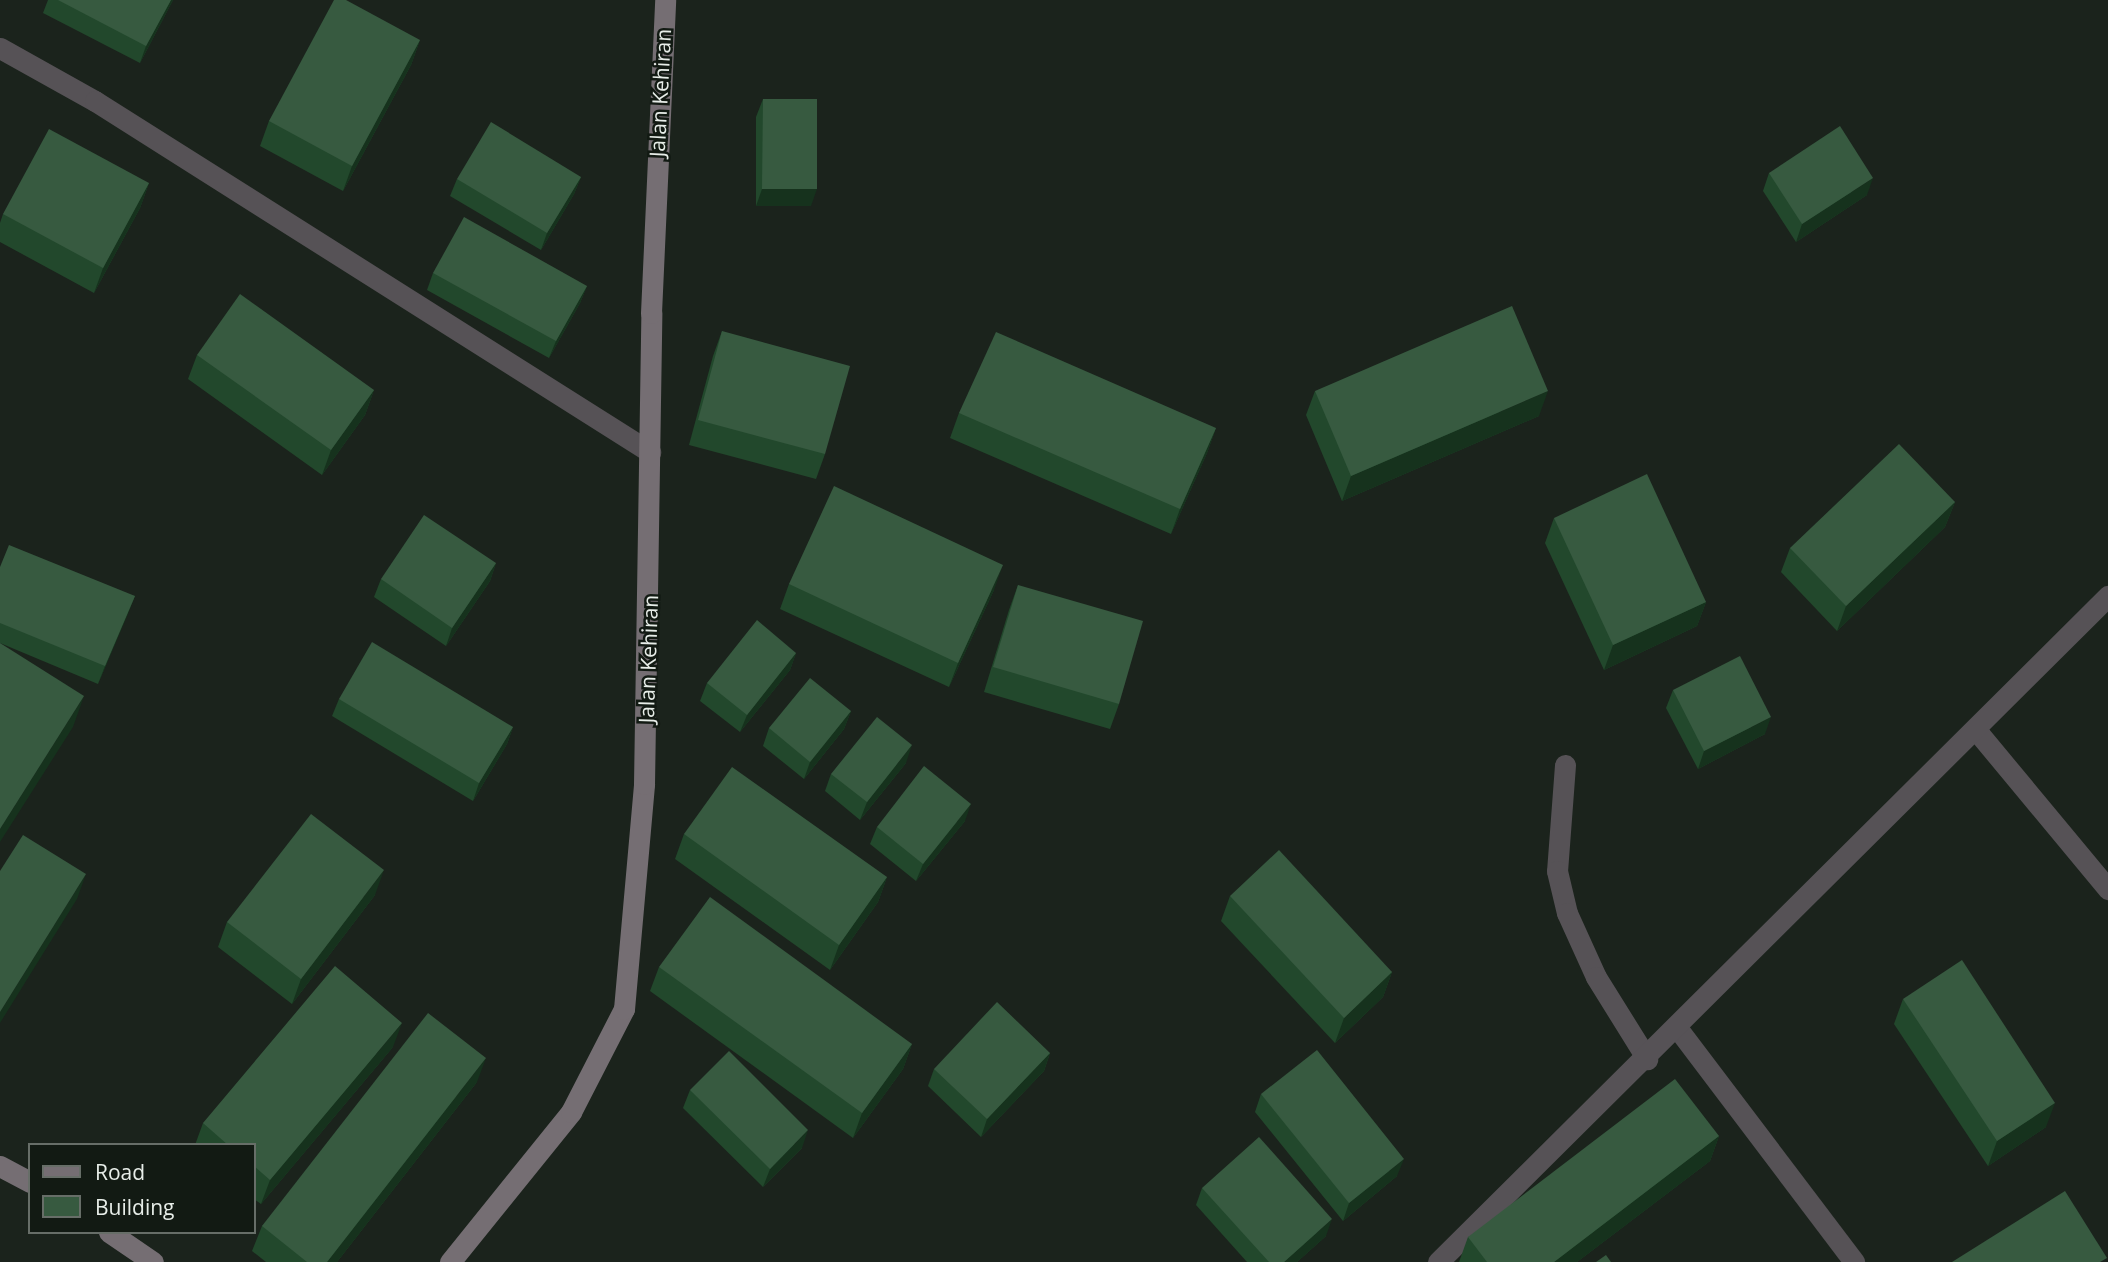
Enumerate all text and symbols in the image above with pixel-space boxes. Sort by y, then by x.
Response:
street label: Jalan Kehiran [644,28,676,158]
street label: Jalan Kehiran [633,594,663,724]
legend [28,1143,256,1234]
text: Road [95,1158,145,1186]
text: Building [95,1193,174,1221]

